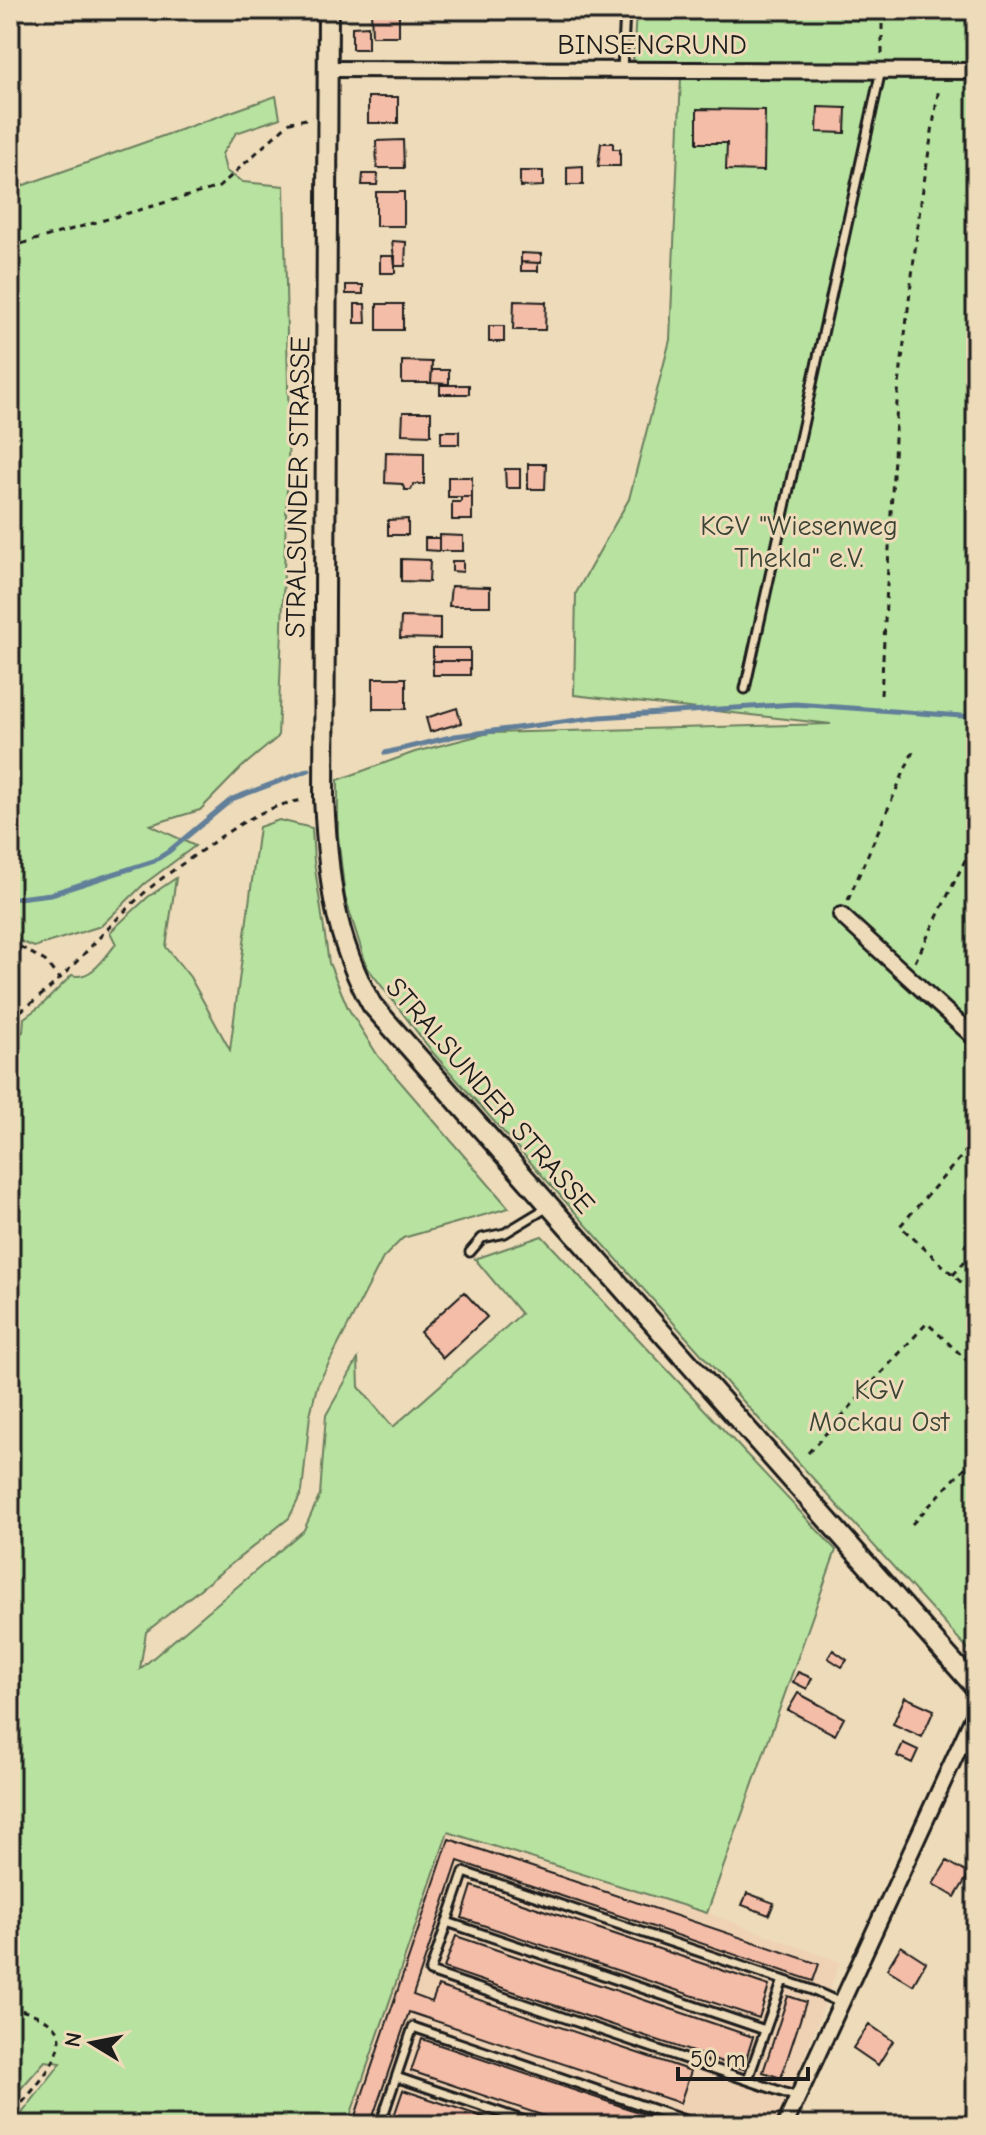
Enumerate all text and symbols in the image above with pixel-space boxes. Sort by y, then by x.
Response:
street label: BINSENGRUND [557,29,747,61]
street label: STRALSUNDER STRASSE [279,336,317,638]
park label: KGV "Wiesenweg Thekla" e.V. [700,510,898,574]
street label: STRALSUNDER STRASSE [379,971,601,1220]
park label: KGV Mockau Ost [809,1374,950,1438]
north arrow [52,2003,132,2083]
text: N [59,2030,87,2049]
scale bar [678,2031,808,2081]
text: 50 m [690,2045,746,2073]

